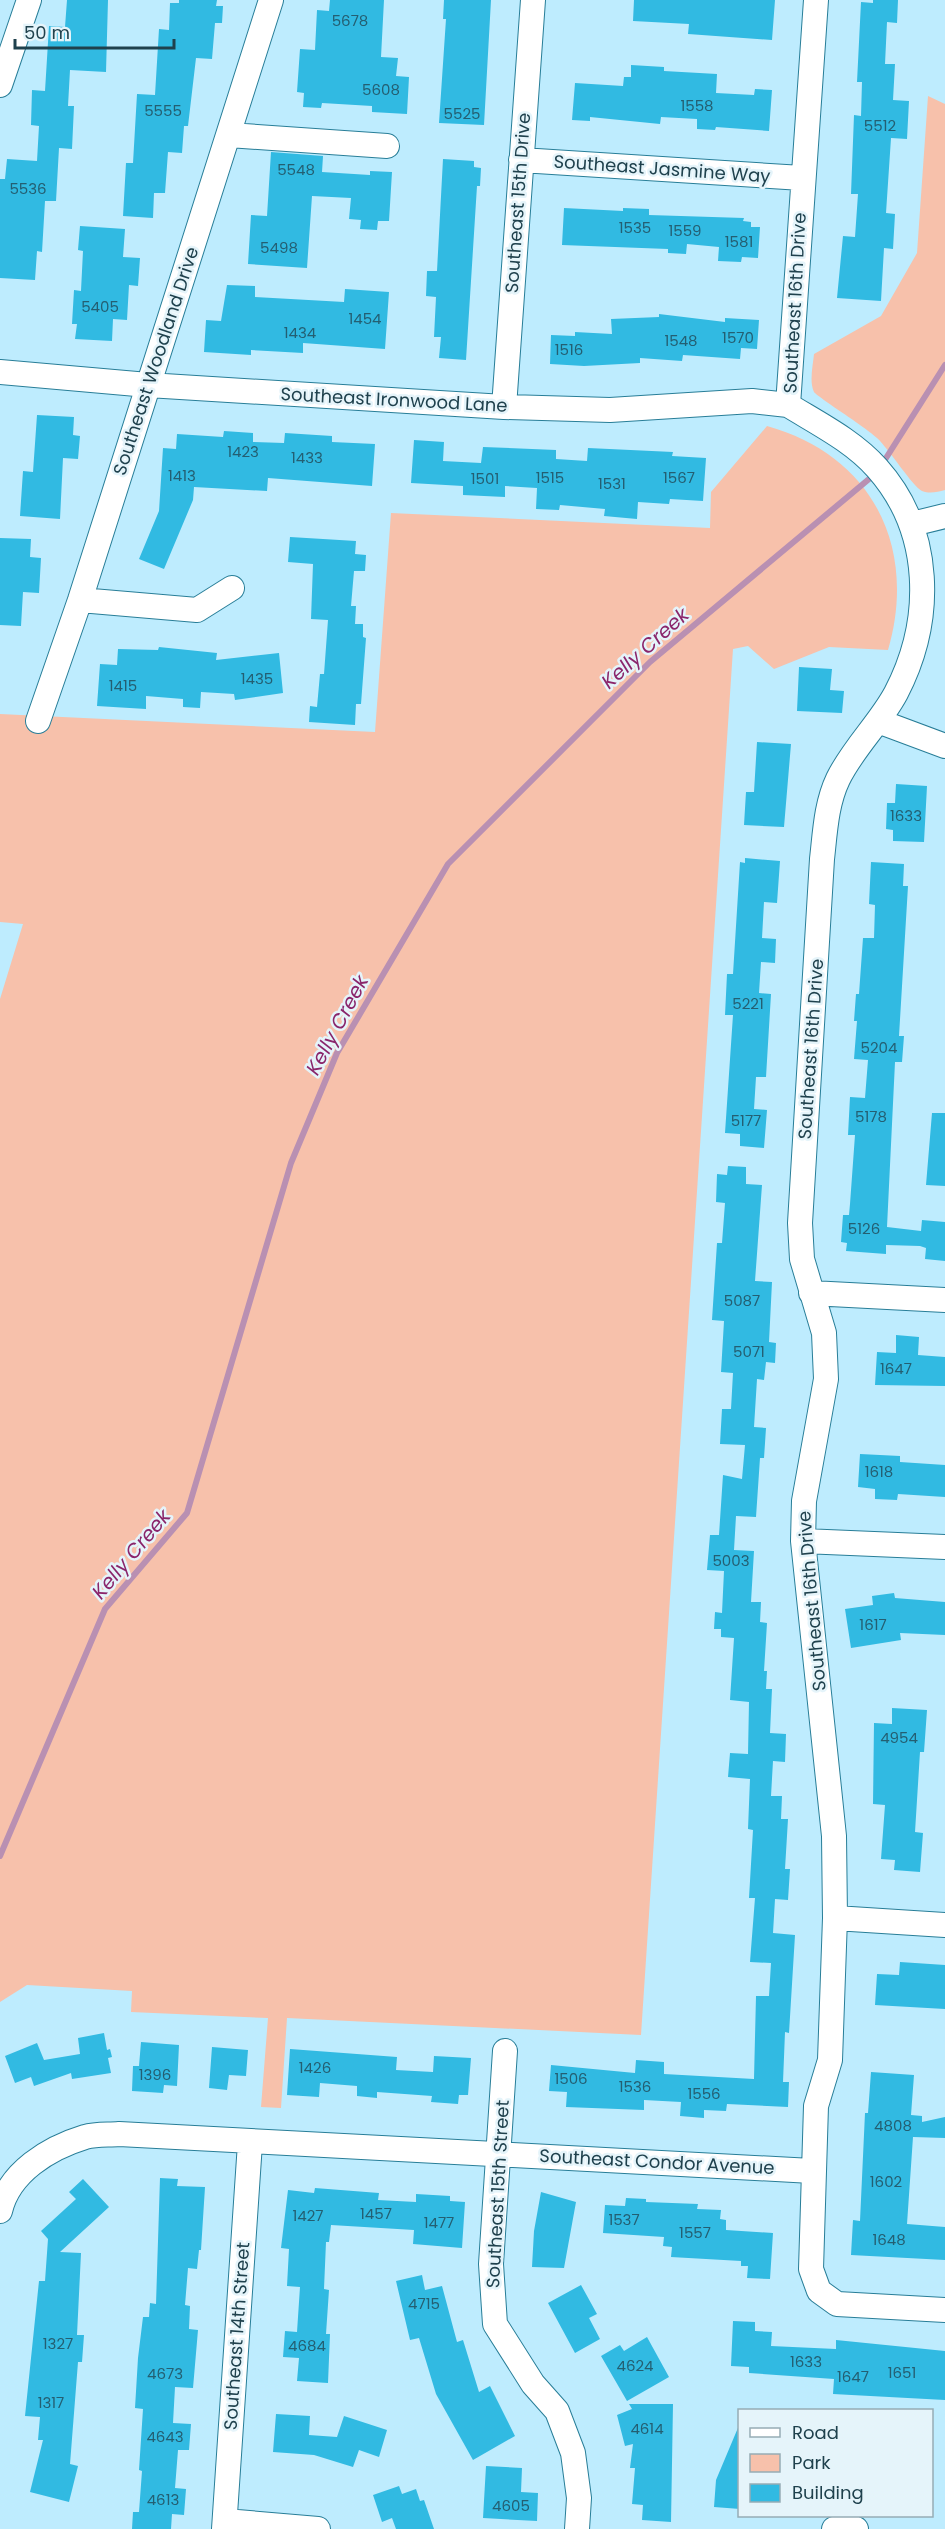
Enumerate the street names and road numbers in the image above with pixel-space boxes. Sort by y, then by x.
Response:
street label: Southeast 15th Drive [499,112,536,294]
street label: Southeast Jasmine Way [553,148,771,189]
street label: Southeast 16th Drive [777,212,812,394]
street label: Southeast Woodland Drive [107,243,204,478]
street label: Southeast Ironwood Lane [280,381,508,418]
street label: Southeast 16th Drive [792,958,829,1140]
street label: Southeast 16th Drive [791,1510,832,1692]
street label: Southeast 15th Street [480,2099,515,2289]
street label: Southeast Condor Avenue [539,2143,775,2180]
street label: Southeast 14th Street [217,2241,256,2431]

